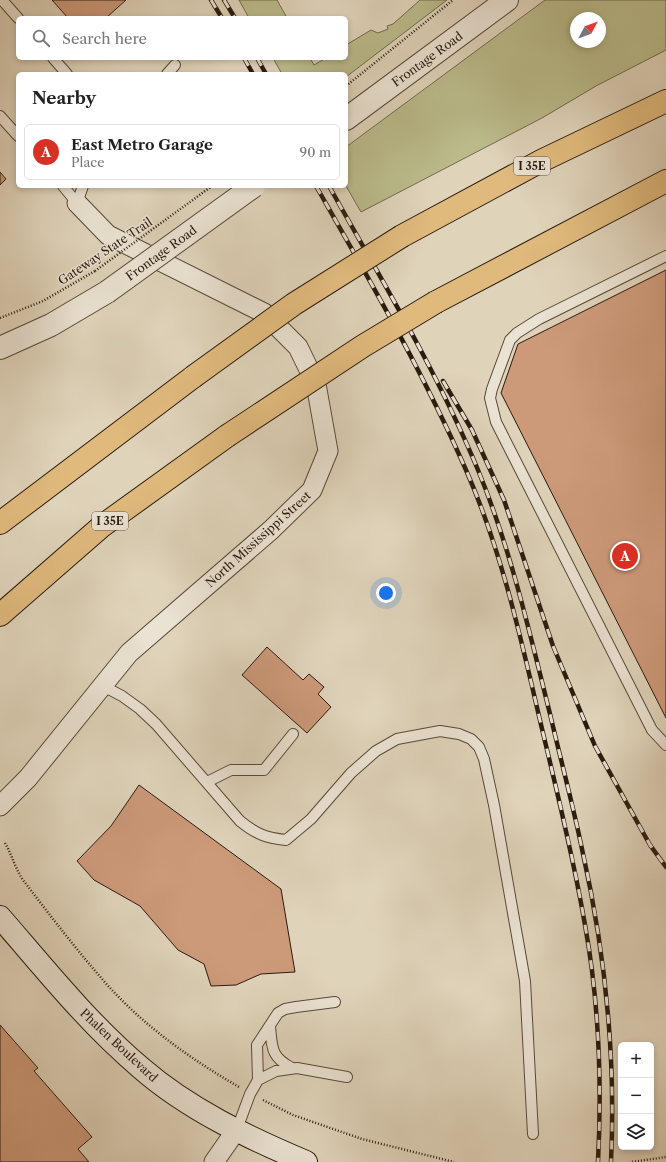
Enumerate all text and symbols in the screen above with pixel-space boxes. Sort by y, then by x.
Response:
north arrow [570,12,606,48]
search box [16,16,348,60]
icon: search [30,27,52,49]
street label: Frontage Road [389,28,466,90]
text: Search here [62,29,147,48]
text: Nearby [32,88,96,108]
text: East Metro Garage [71,135,213,154]
text: A [41,144,51,160]
text: 90 m [300,144,331,160]
text: Place [71,154,104,170]
road number: I 35E [514,157,550,175]
street label: Gateway State Trail [55,214,155,288]
street label: Frontage Road [123,222,200,284]
street label: North Mississippi Street [202,487,314,590]
road number: I 35E [92,512,128,530]
pin: A [612,541,638,571]
your location [376,583,396,603]
street label: Phalen Boulevard [77,1005,161,1085]
map controls [618,1042,654,1150]
button: + [618,1042,654,1078]
button: − [618,1078,654,1114]
button: layers [618,1114,654,1150]

